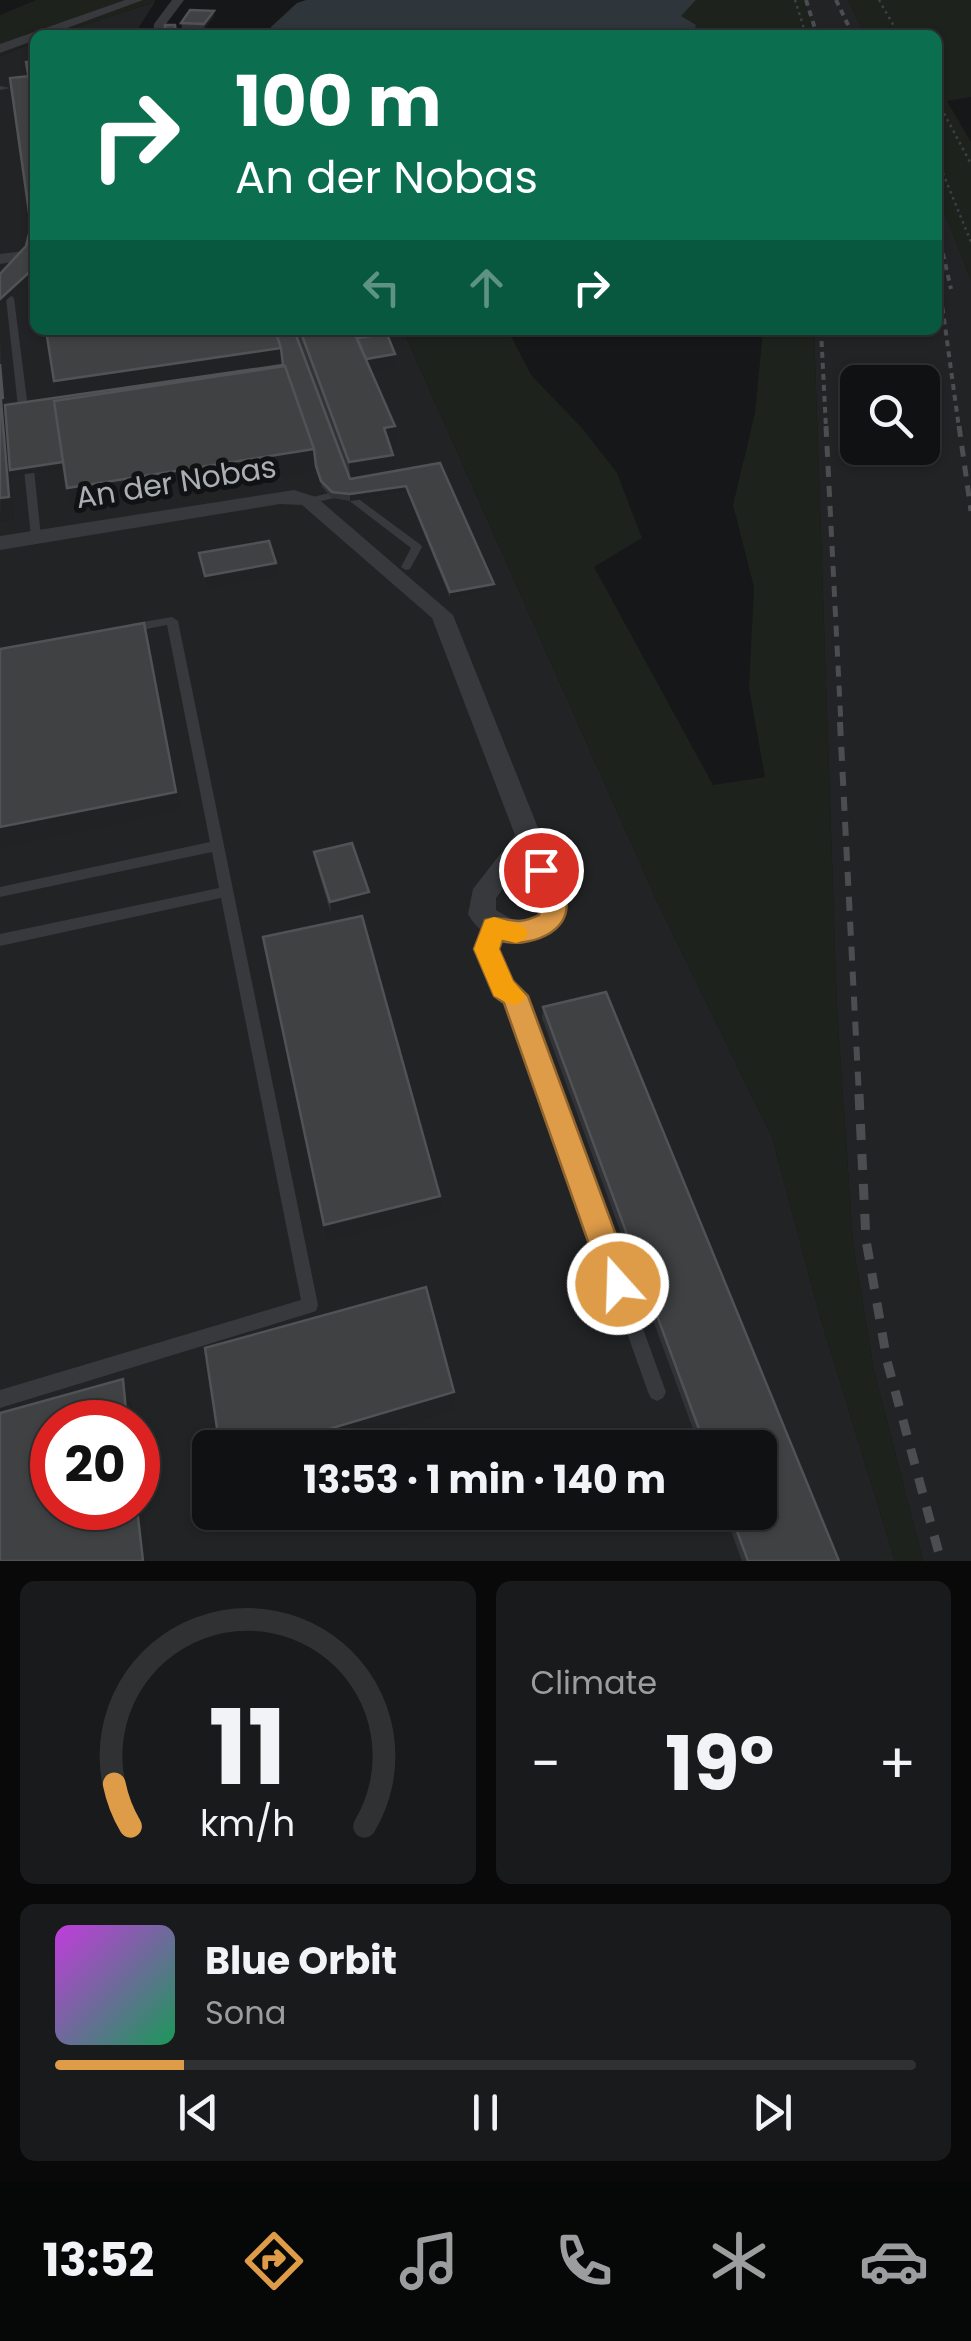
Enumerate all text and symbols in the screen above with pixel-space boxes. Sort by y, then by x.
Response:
text: 100 m [235,52,442,151]
icon: right [70,70,200,200]
text: An der Nobas [235,146,538,209]
icon: left [354,260,409,315]
icon: ahead [459,260,514,315]
icon: right [564,260,619,315]
map controls [840,365,940,465]
button: search [840,365,940,465]
street label: An der Nobas [73,445,279,519]
pin [499,828,584,913]
icon: arrive [514,843,569,898]
position arrow [566,1232,670,1336]
speed limit sign: 20 [30,1400,160,1530]
text: 13:53 · 1 min · 140 m [303,1453,666,1506]
text: Climate [531,1660,657,1705]
text: 11 [209,1675,287,1820]
text: 19° [665,1711,774,1816]
text: − [531,1725,561,1802]
text: + [878,1725,916,1802]
text: km/h [200,1798,295,1849]
text: Blue Orbit [205,1934,397,1987]
text: Sona [205,1990,286,2035]
icon: previous [171,2085,226,2140]
icon: pause [458,2085,513,2140]
icon: next [745,2085,800,2140]
icon: directions [239,2226,309,2296]
icon: music [394,2226,464,2296]
icon: phone [549,2226,619,2296]
icon: climate [704,2226,774,2296]
icon: car [859,2226,929,2296]
text: 13:52 [42,2229,154,2292]

